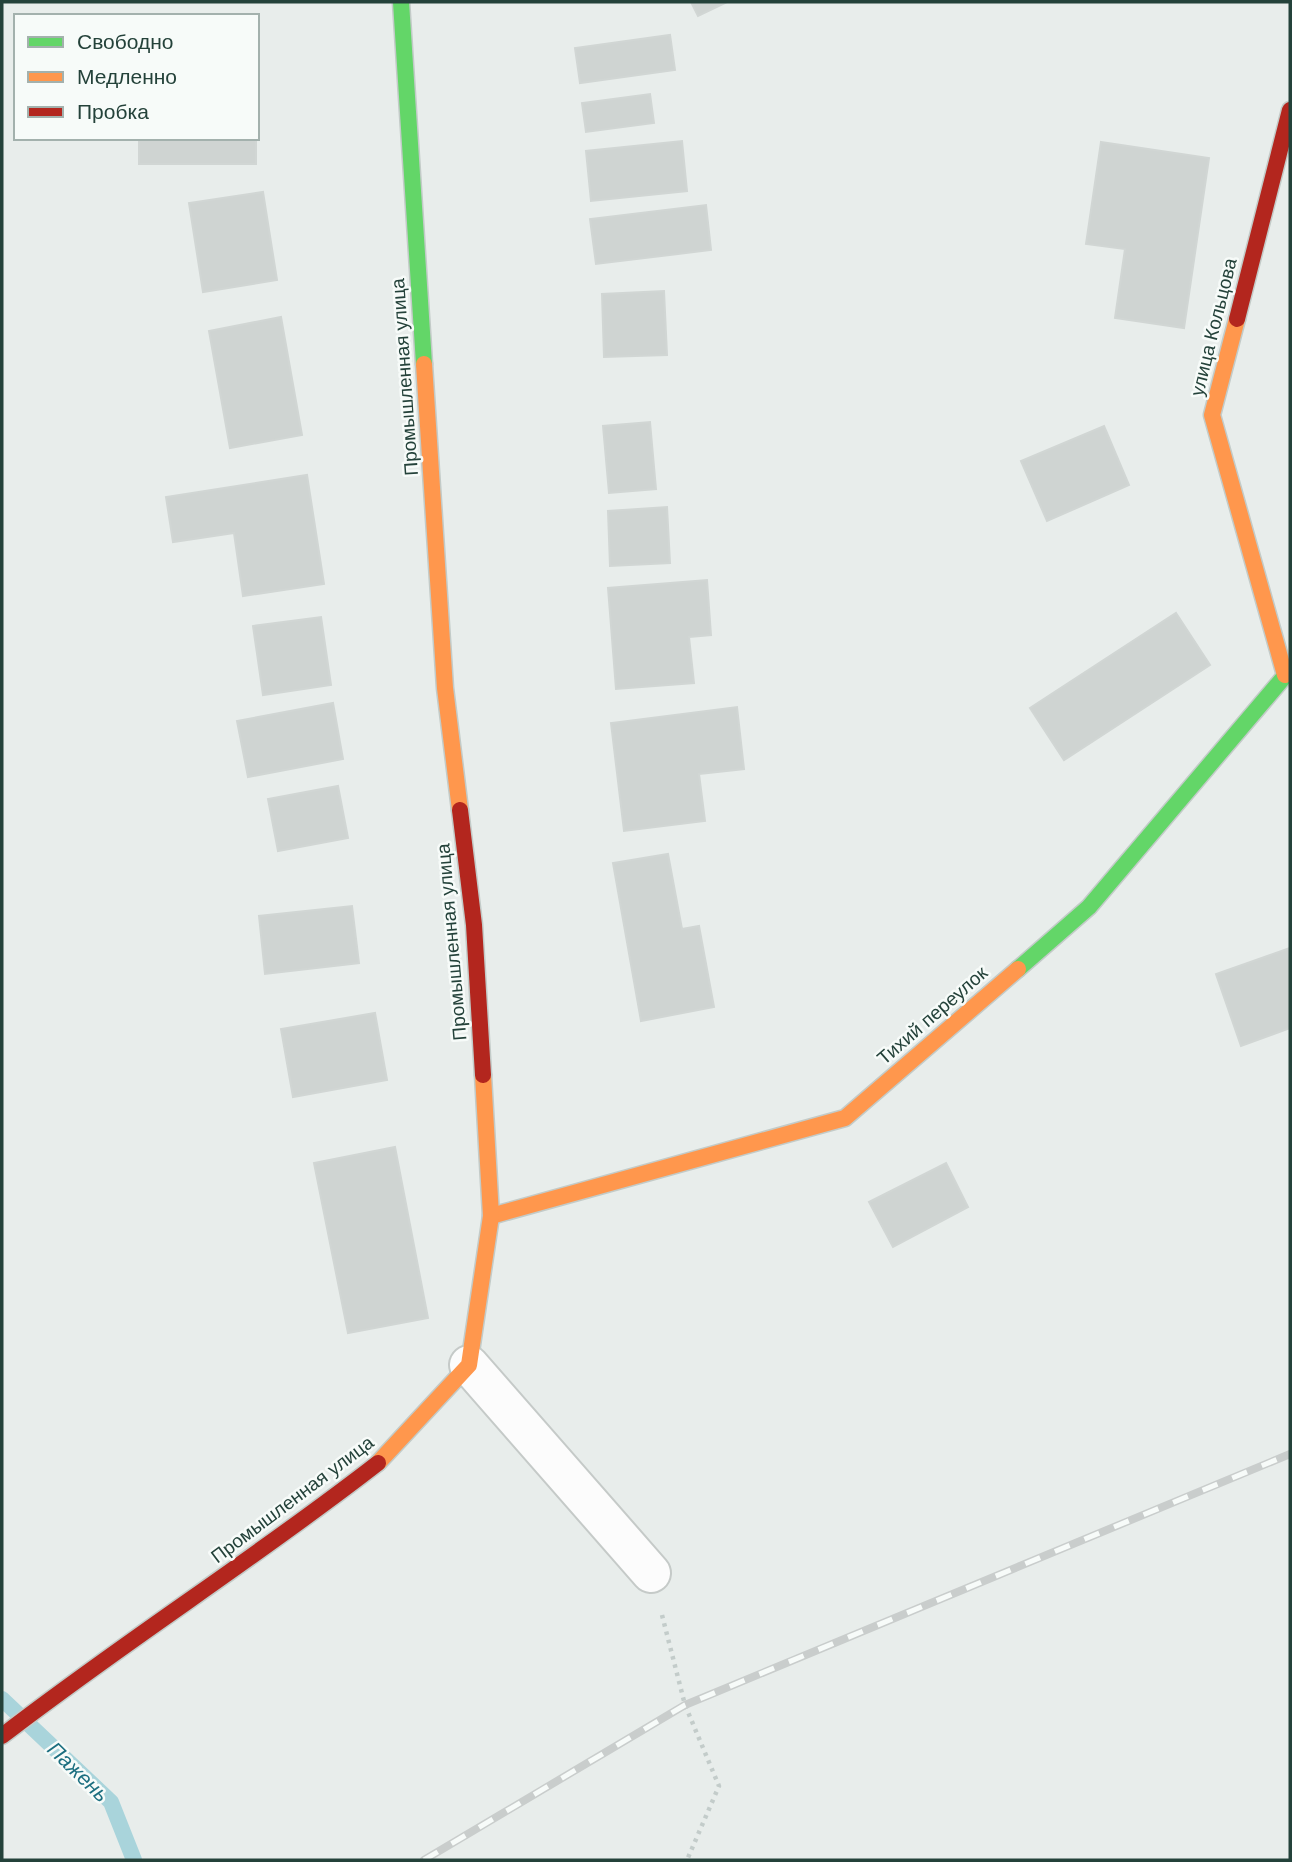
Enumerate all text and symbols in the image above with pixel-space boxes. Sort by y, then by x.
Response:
legend [14,14,259,140]
text: Свободно [77,30,174,53]
text: Медленно [77,65,177,88]
text: Пробка [77,100,149,123]
street label: улица Кольцова [1186,256,1241,398]
street label: Промышленная улица [387,277,422,476]
street label: Промышленная улица [432,842,471,1041]
street label: Тихий переулок [873,962,992,1069]
street label: Промышленная улица [207,1431,378,1567]
water label: Пажень [43,1737,114,1806]

